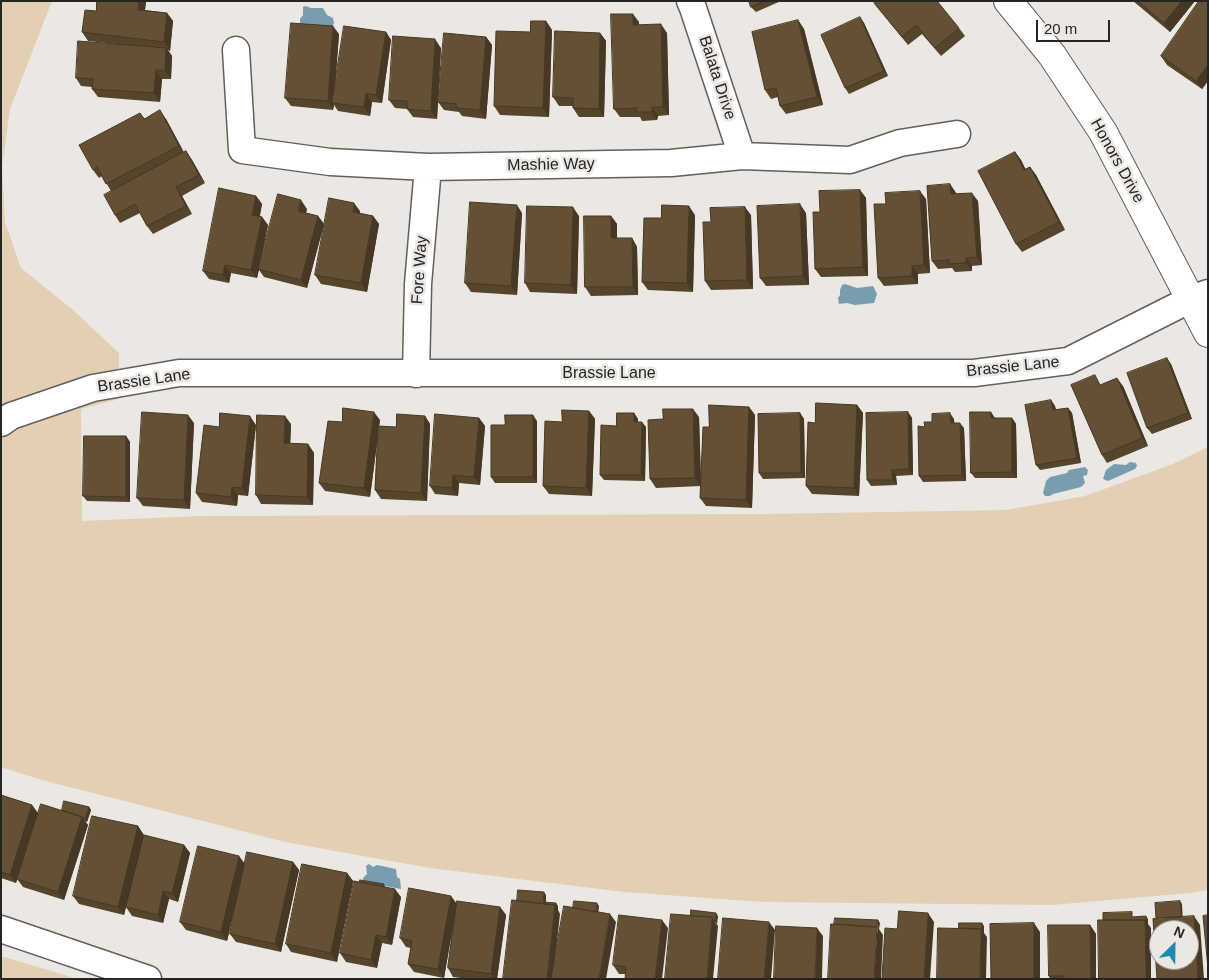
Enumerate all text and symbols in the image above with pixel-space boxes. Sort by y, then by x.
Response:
scale bar [1039,10,1113,42]
text: 20 m [1044,20,1077,37]
street label: Balata Drive [694,34,740,122]
street label: Honors Drive [1086,116,1148,206]
street label: Mashie Way [507,155,595,175]
street label: Fore Way [408,235,432,305]
street label: Brassie Lane [966,353,1060,381]
street label: Brassie Lane [562,364,656,384]
street label: Brassie Lane [96,365,192,397]
north arrow [1149,920,1199,970]
text: N [1172,923,1187,941]

